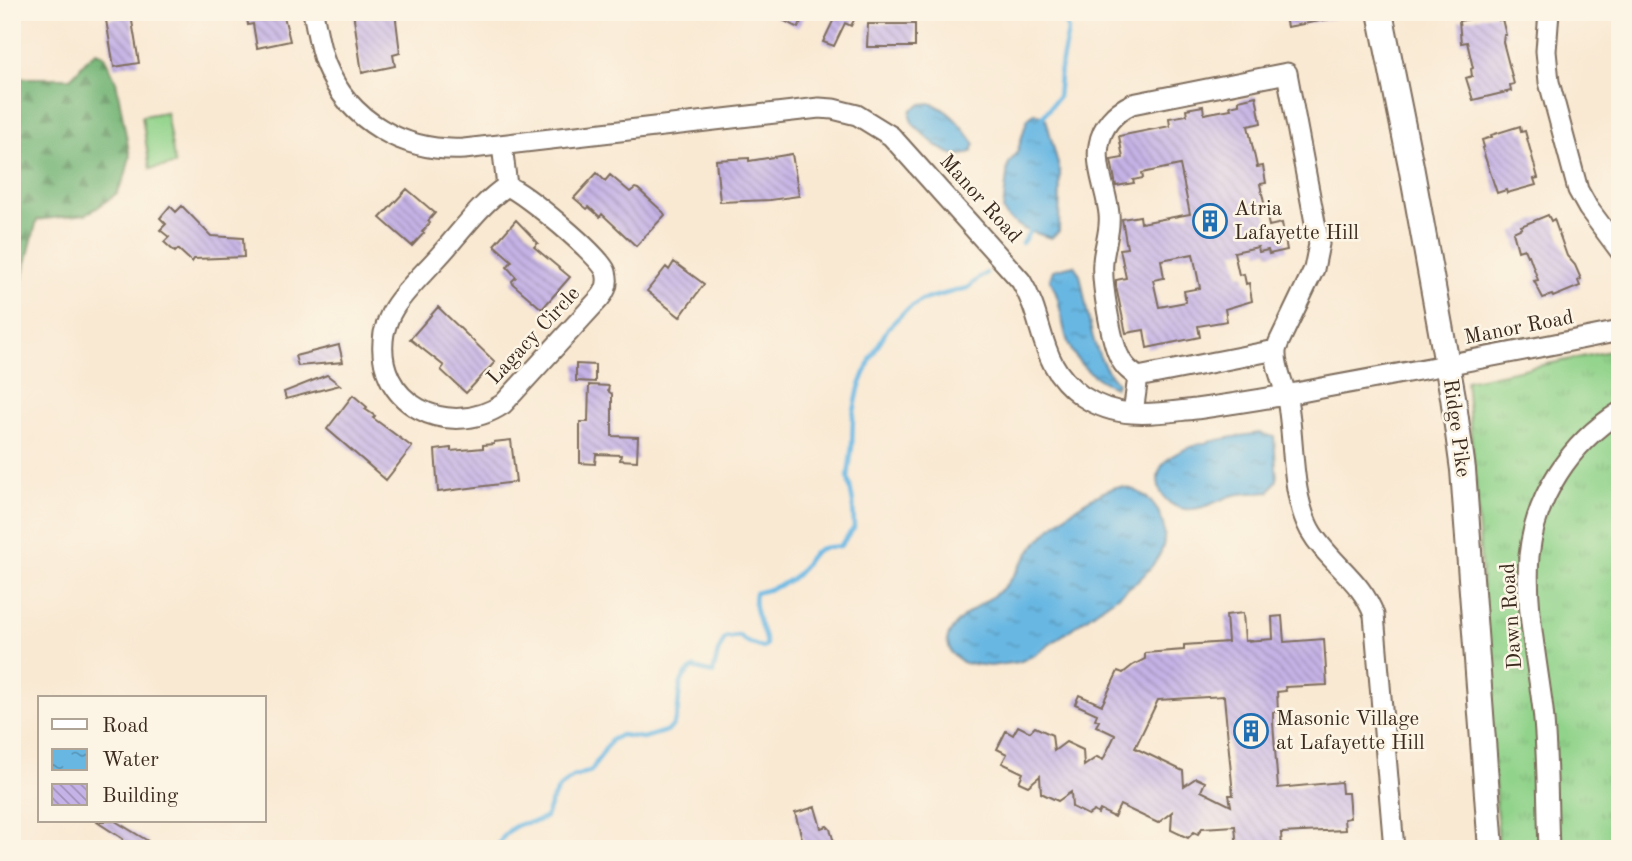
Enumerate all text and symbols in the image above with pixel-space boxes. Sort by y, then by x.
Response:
street label: Manor Road [935,151,1025,247]
place label: Atria Lafayette Hill [1234,199,1359,244]
building icon: Atria Lafayette Hill [1191,202,1229,240]
street label: Lagacy Circle [484,283,584,389]
street label: Manor Road [1463,307,1576,349]
street label: Ridge Pike [1439,377,1473,479]
street label: Dawn Road [1498,562,1526,670]
legend [38,696,266,822]
place label: Masonic Village at Lafayette Hill [1276,709,1425,754]
building icon: Masonic Village at Lafayette Hill [1232,712,1270,750]
text: Road [102,716,149,737]
text: Water [102,750,159,771]
text: Building [102,786,179,807]

